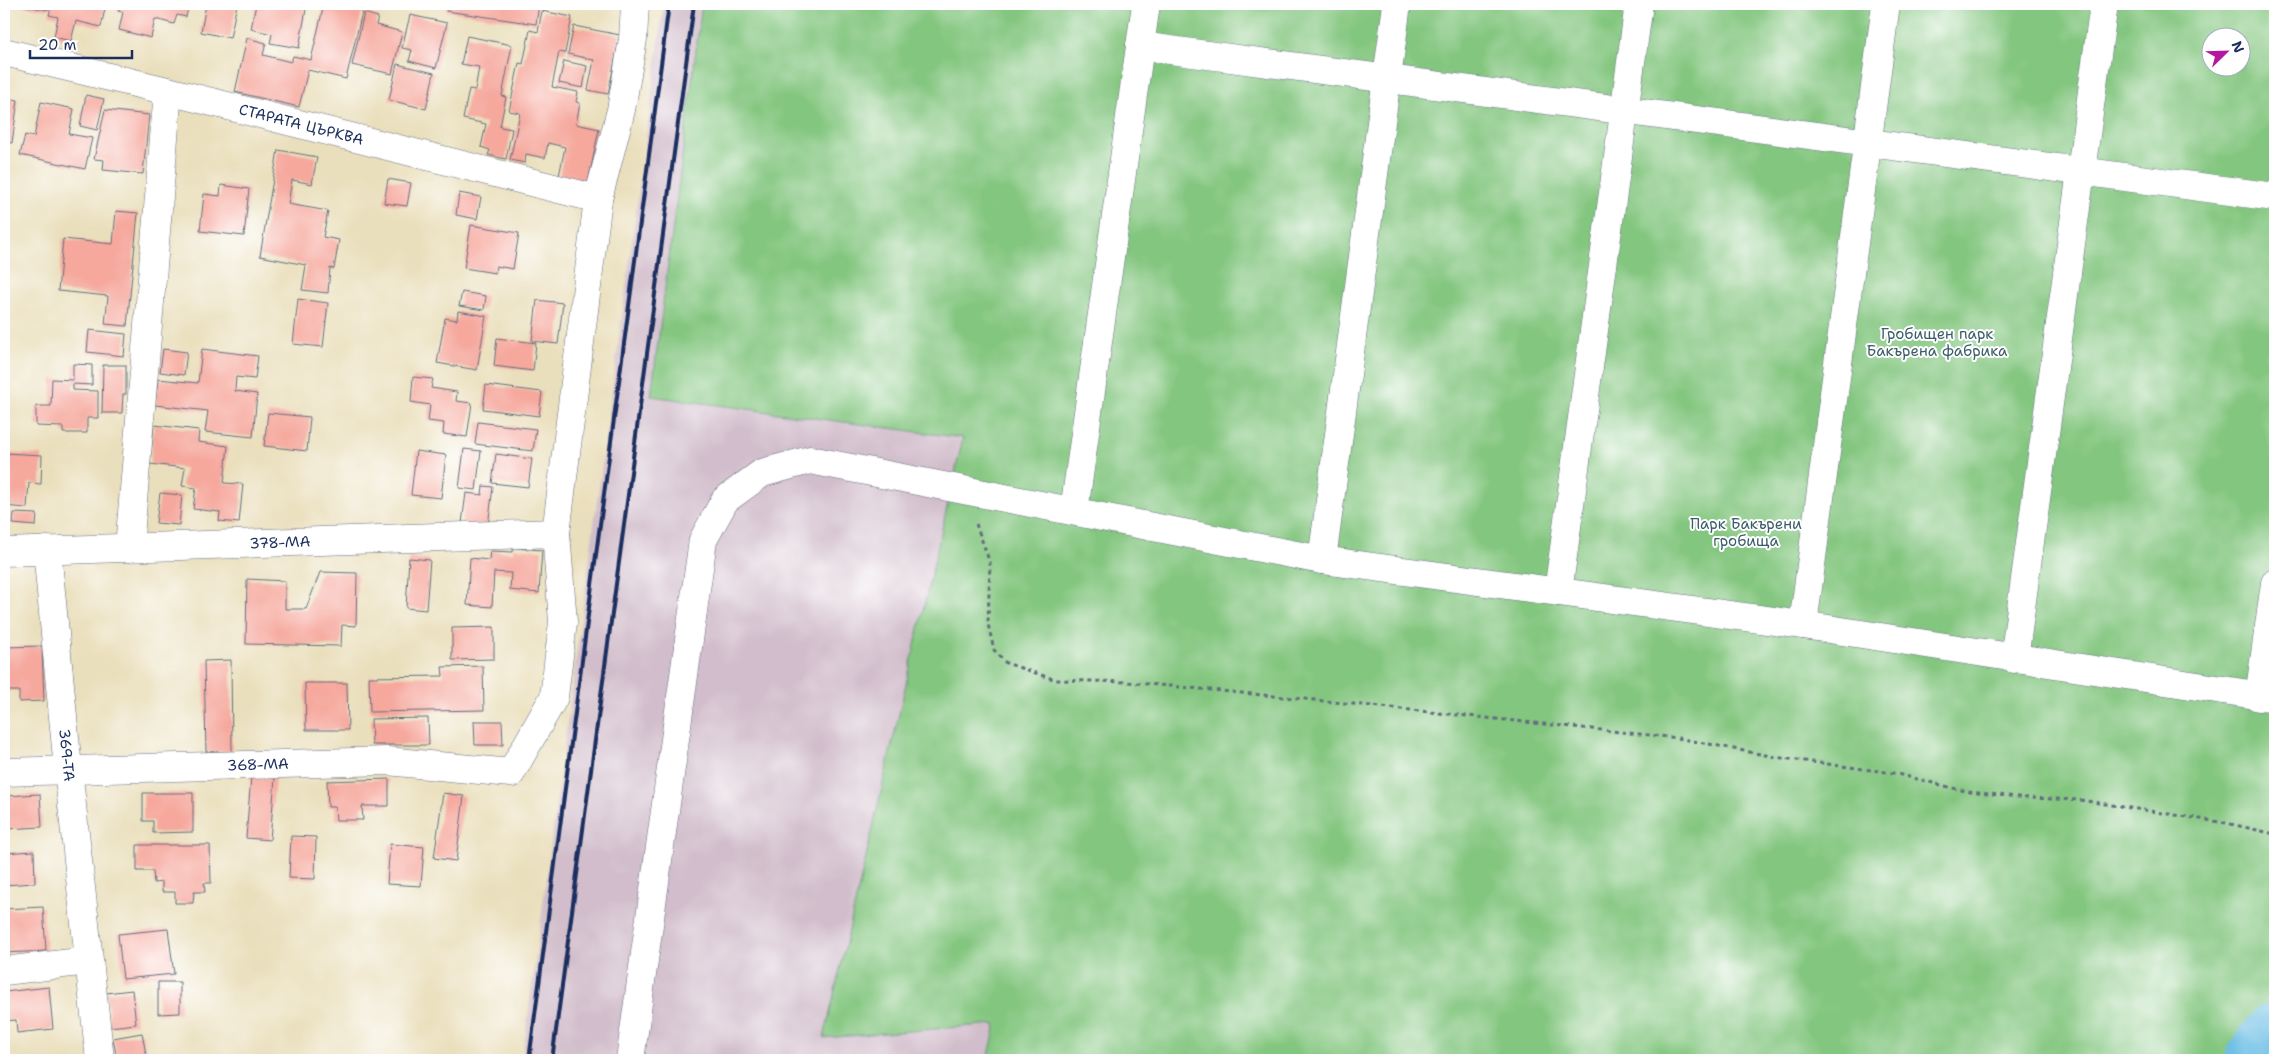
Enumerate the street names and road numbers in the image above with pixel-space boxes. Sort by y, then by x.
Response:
street label: СТАРАТА ЦЪРКВА [237,99,366,150]
street label: 378-МА [249,531,311,554]
street label: 369-ТА [54,728,79,783]
street label: 368-МА [227,754,289,776]

